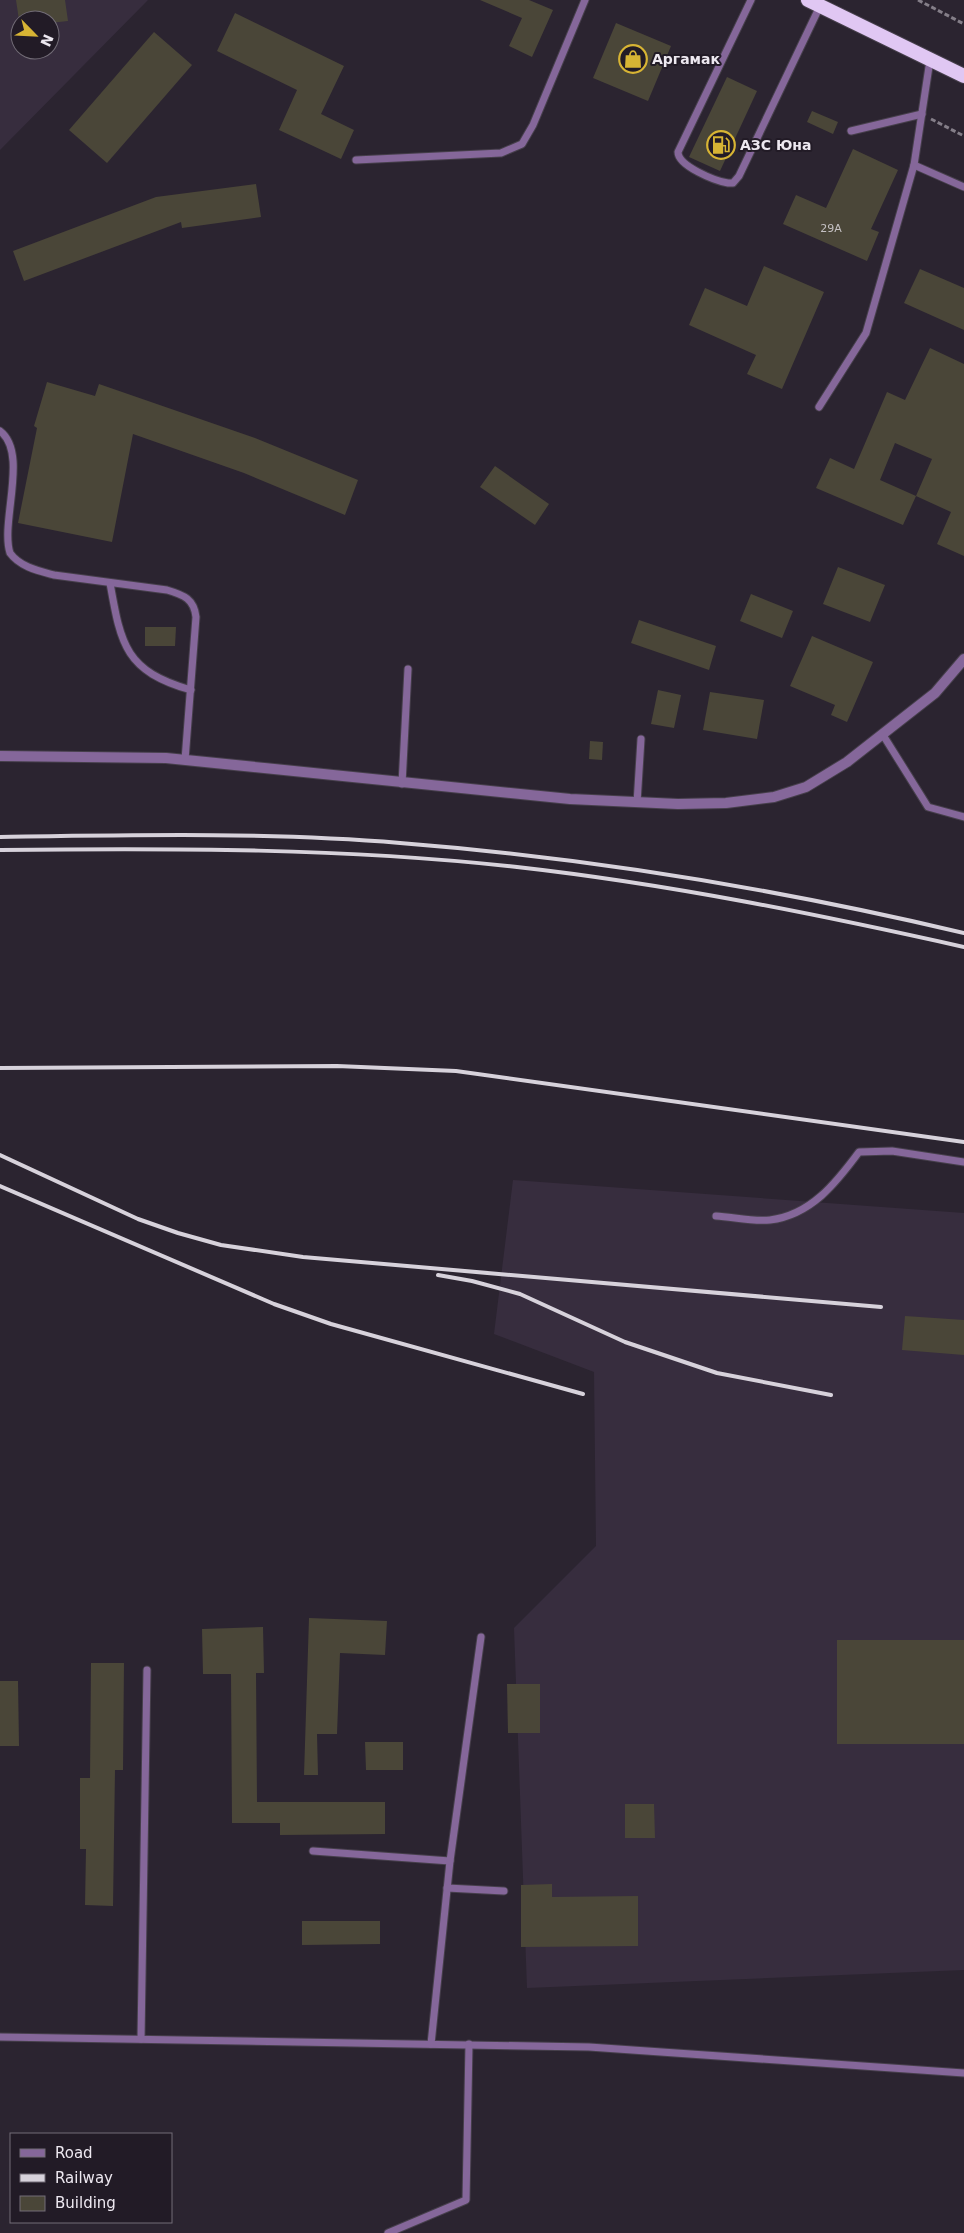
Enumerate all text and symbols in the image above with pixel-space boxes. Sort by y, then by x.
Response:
north arrow [10,10,60,60]
text: N [37,32,57,49]
shop icon: Аргамак [618,44,648,74]
place label: Аргамак [652,51,721,67]
fuel station icon: АЗС Юна [706,130,736,160]
place label: АЗС Юна [740,137,811,153]
house number: 29А [820,222,842,235]
legend [10,2133,172,2223]
text: Road [55,2144,93,2162]
text: Railway [55,2169,113,2187]
text: Building [55,2194,116,2212]

